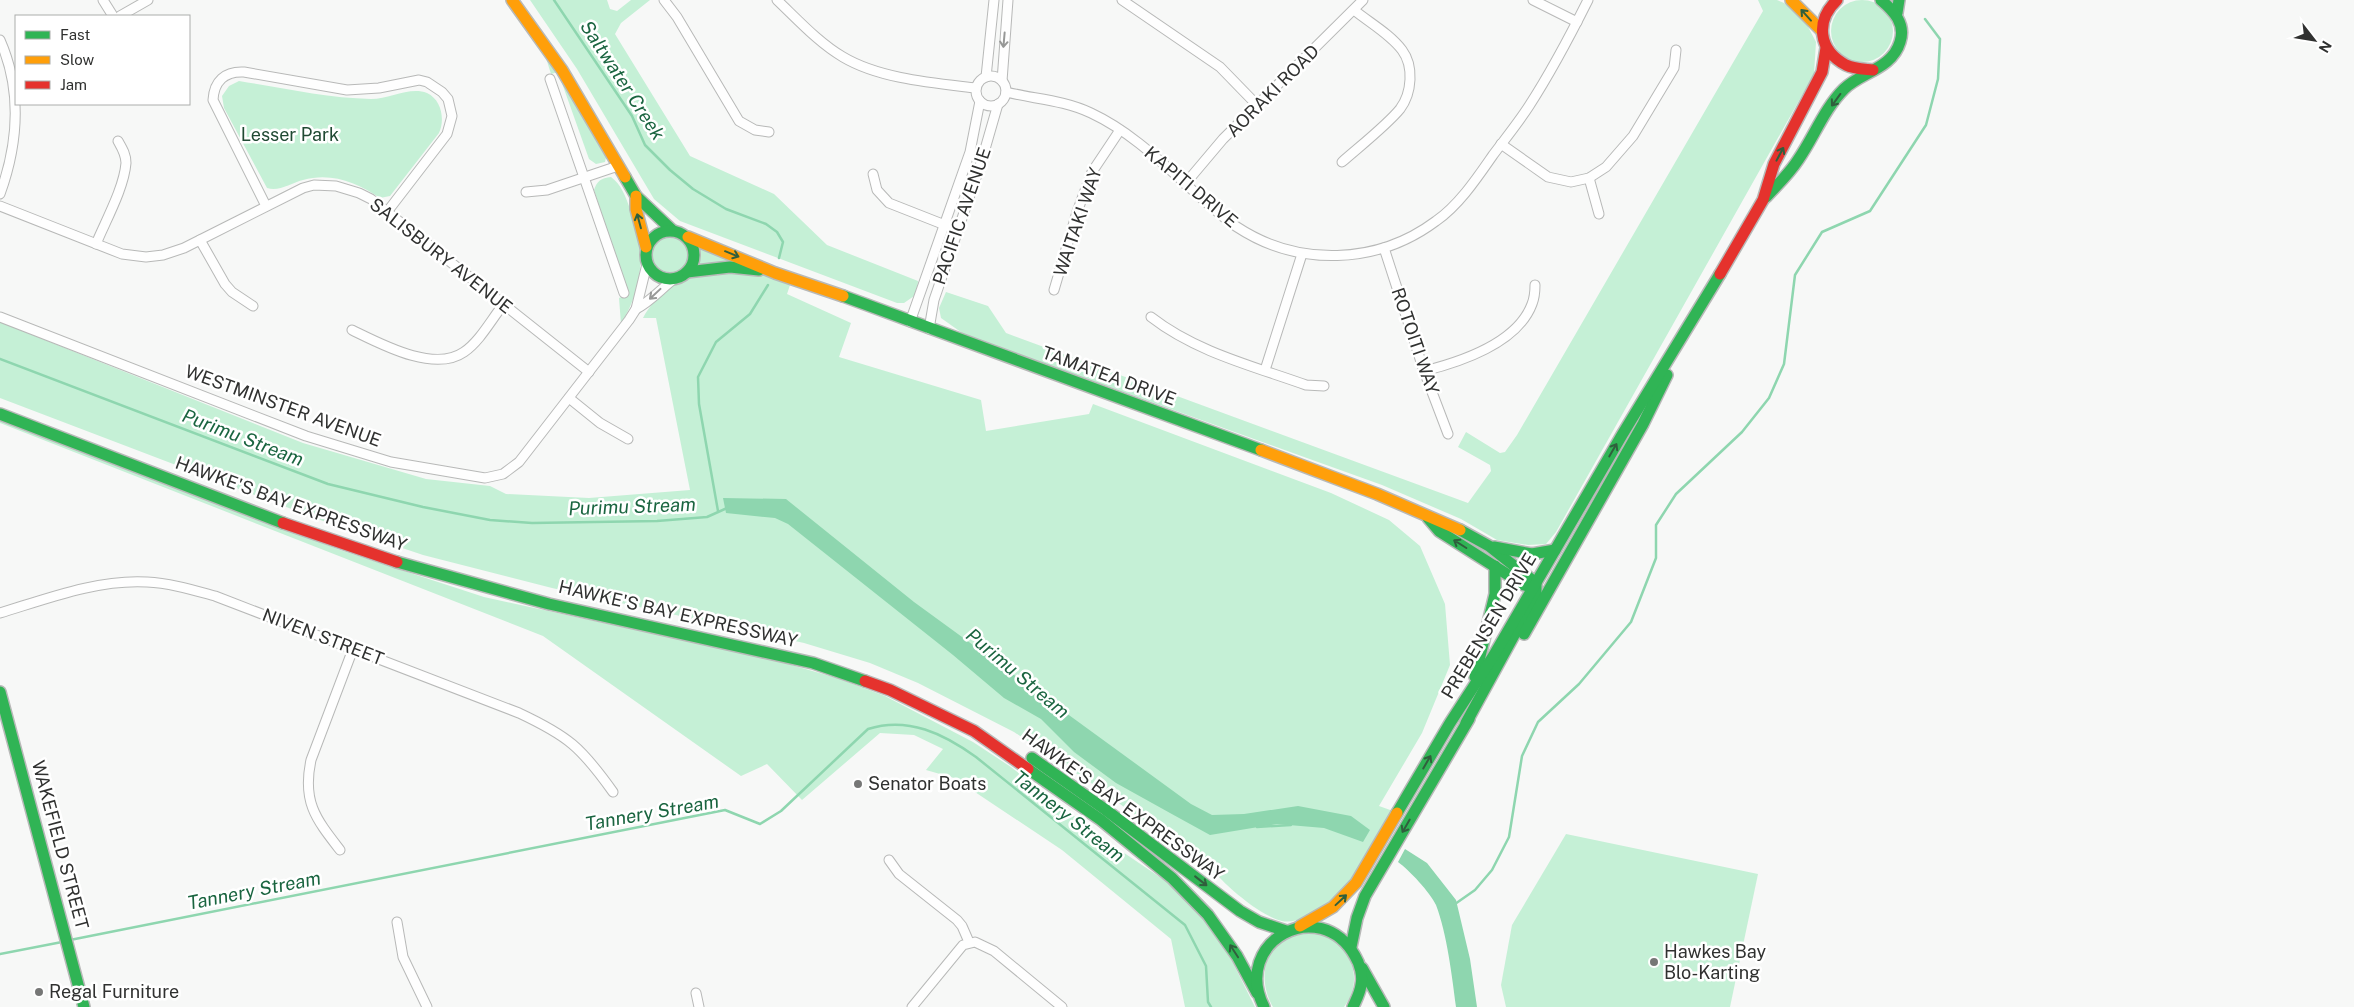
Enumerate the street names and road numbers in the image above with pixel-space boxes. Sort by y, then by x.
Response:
street label: AORAKI ROAD [1222,40,1323,141]
street label: KAPITI DRIVE [1141,142,1242,232]
street label: PACIFIC AVENUE [928,144,995,287]
street label: WAITAKI WAY [1049,165,1106,279]
street label: SALISBURY AVENUE [366,193,517,318]
street label: ROTOITI WAY [1387,285,1444,397]
street label: TAMATEA DRIVE [1039,342,1179,409]
street label: WESTMINSTER AVENUE [182,360,384,451]
street label: HAWKE'S BAY EXPRESSWAY [173,452,410,555]
street label: PREBENSEN DRIVE [1437,549,1540,702]
street label: HAWKE'S BAY EXPRESSWAY [557,576,800,651]
street label: NIVEN STREET [260,604,387,669]
street label: HAWKE'S BAY EXPRESSWAY [1018,724,1228,885]
street label: WAKEFIELD STREET [28,758,93,932]

